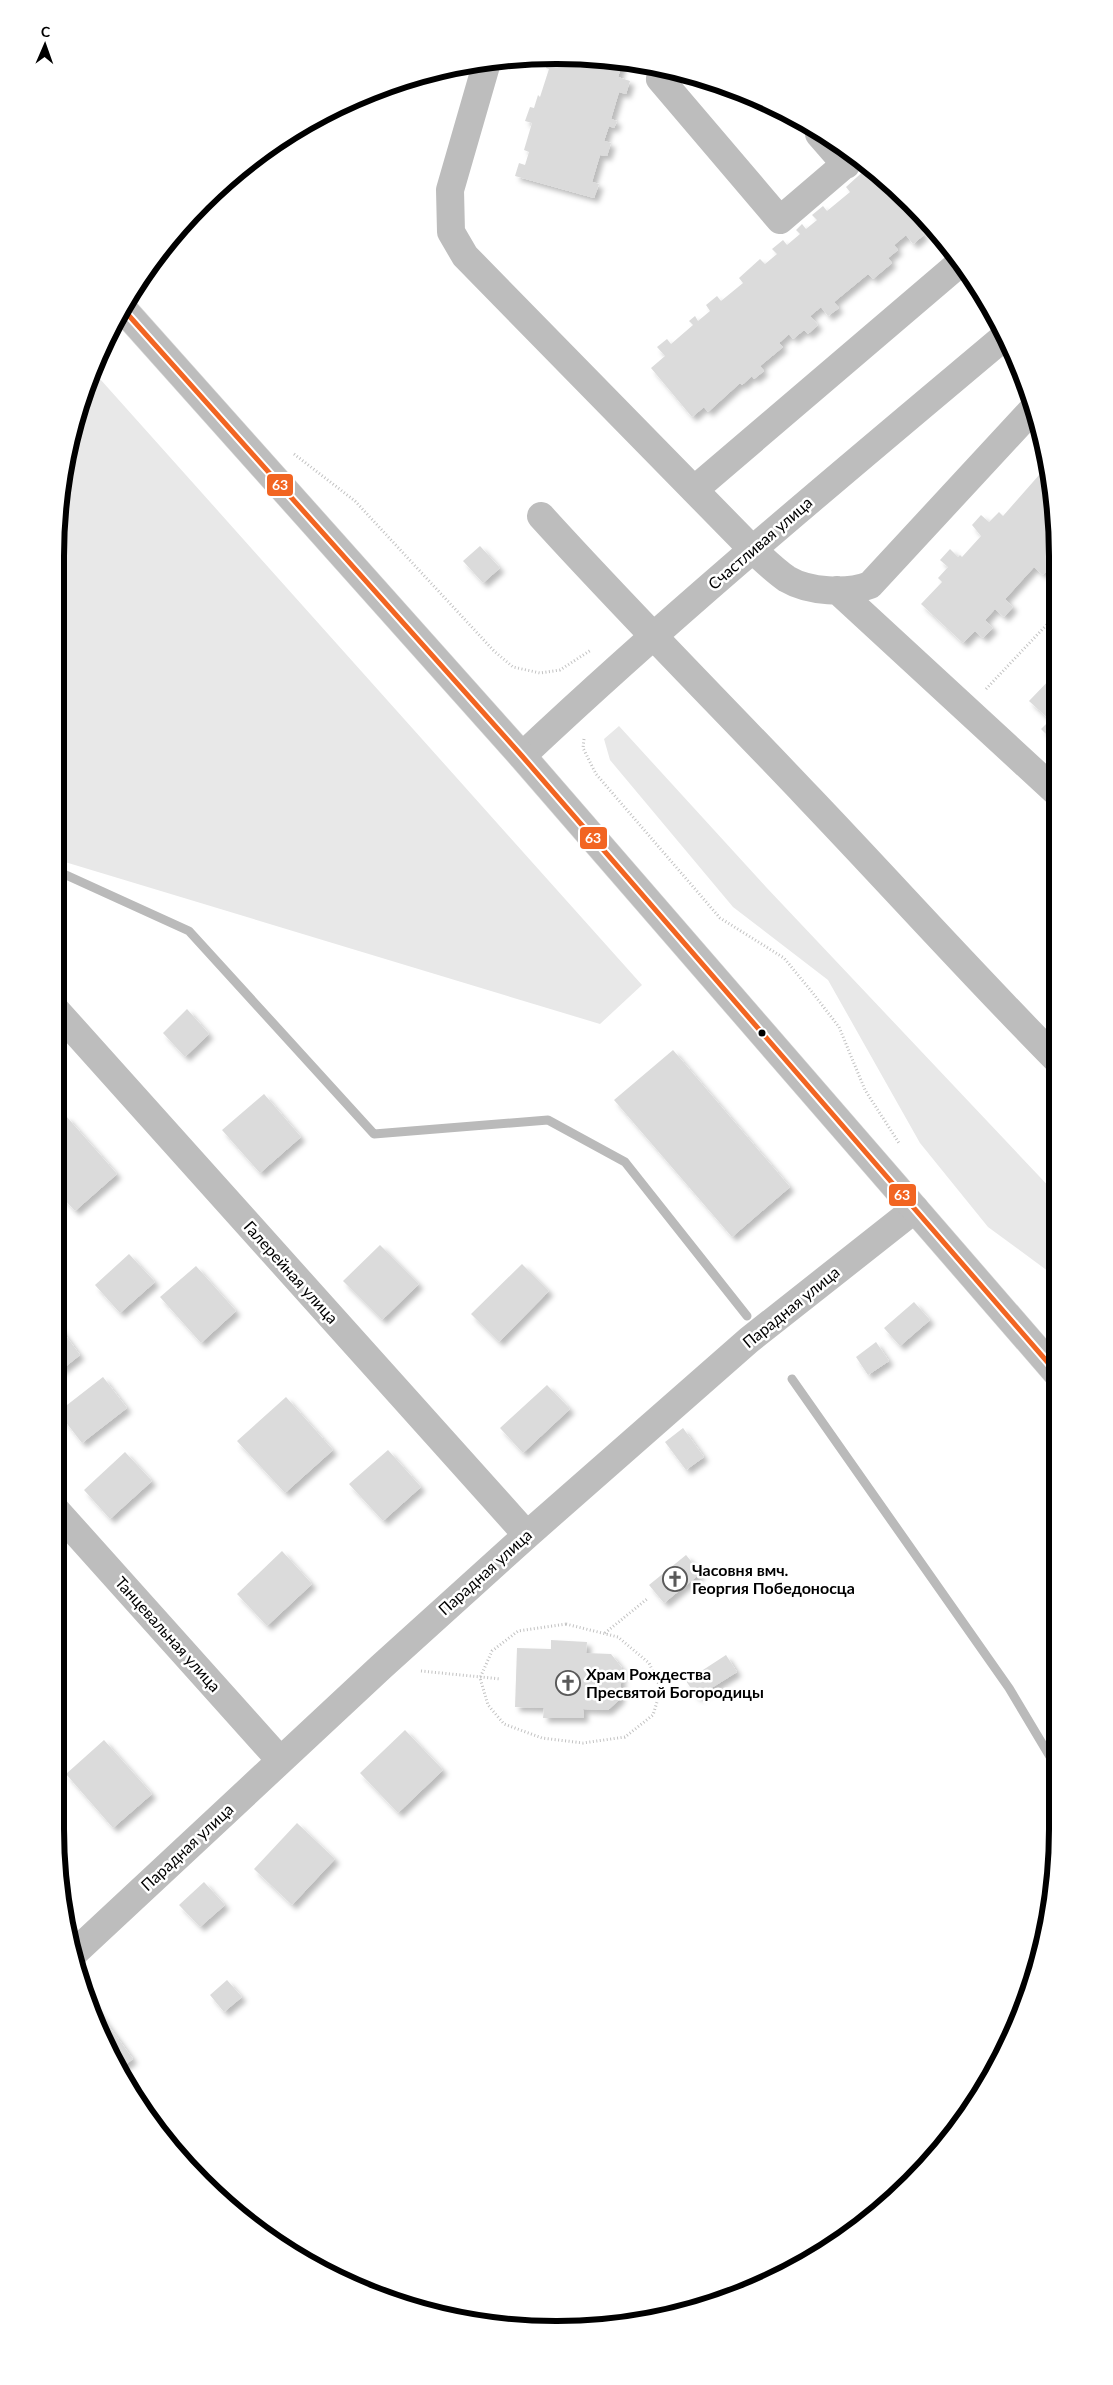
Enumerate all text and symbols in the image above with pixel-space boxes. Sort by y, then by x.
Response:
north arrow [20,20,70,70]
text: С [41,23,51,40]
line badge: 63 [266,473,294,497]
text: 63 [272,476,288,493]
street label: Счастливая улица [704,492,816,593]
line badge: 63 [579,826,608,850]
text: 63 [585,829,601,846]
unlabelled marker [757,1028,767,1038]
line badge: 63 [888,1183,917,1207]
text: 63 [894,1186,910,1203]
street label: Галерейная улица [240,1217,342,1327]
street label: Парадная улица [738,1262,843,1351]
street label: Парадная улица [434,1525,535,1618]
place label: Часовня вмч. Георгия Победоносца [692,1560,855,1597]
church icon: Часовня вмч. Георгия Победоносца [662,1566,688,1592]
street label: Танцевальная улица [112,1572,225,1695]
place label: Храм Рождества Пресвятой Богородицы [586,1664,764,1701]
church icon: Храм Рождества Пресвятой Богородицы [555,1670,581,1696]
street label: Парадная улица [137,1799,237,1894]

